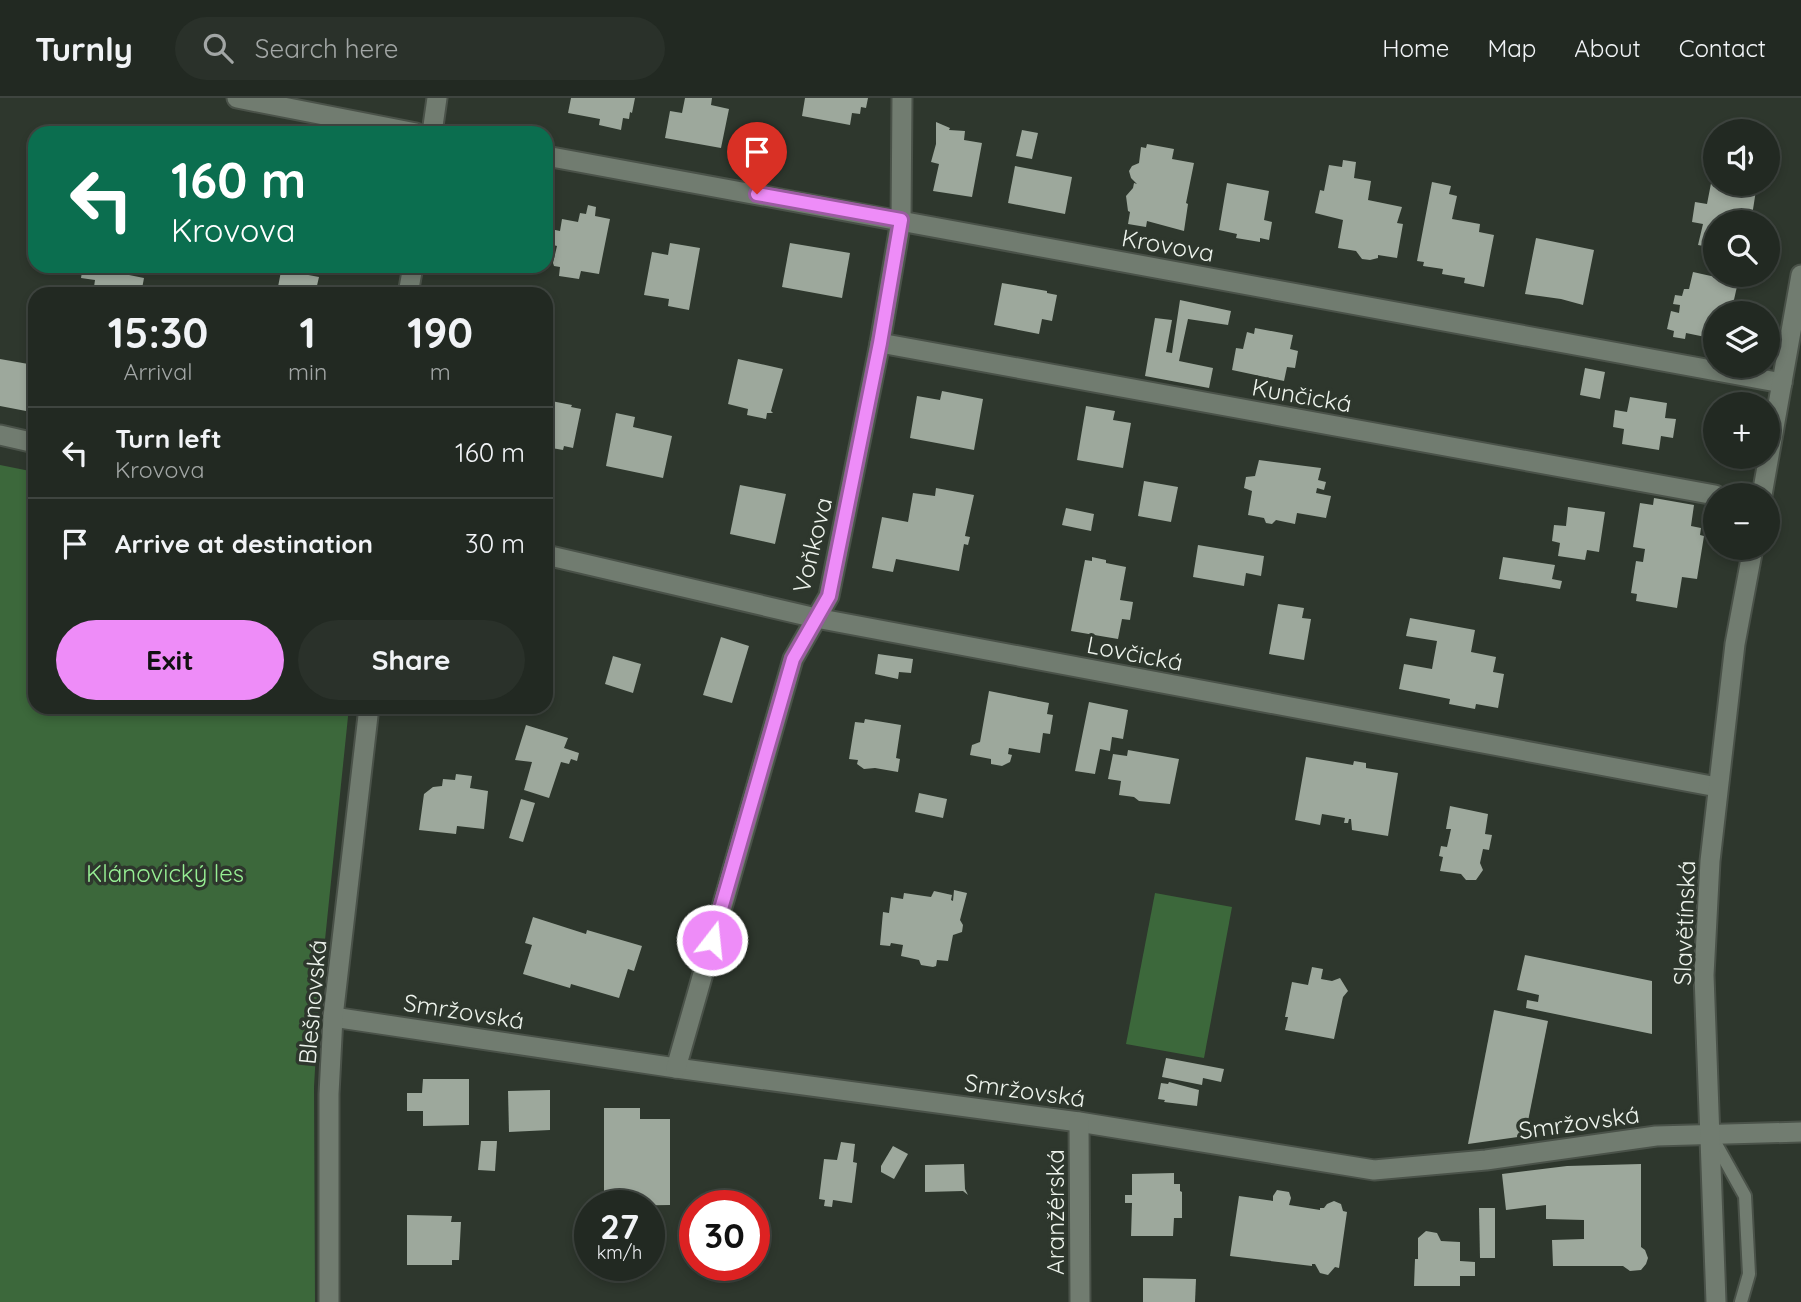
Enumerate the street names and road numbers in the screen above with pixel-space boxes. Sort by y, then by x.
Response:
street label: Krovova [1119,222,1217,268]
street label: Kunčická [1250,371,1354,419]
street label: Voňkova [786,494,838,596]
street label: Lovčická [1084,629,1186,677]
street label: Slavětínská [1667,860,1701,986]
street label: Blešnovská [292,938,332,1066]
street label: Smržovská [402,987,526,1035]
street label: Smržovská [963,1067,1087,1113]
street label: Smržovská [1517,1099,1641,1145]
street label: Aranžérská [1040,1149,1070,1275]

